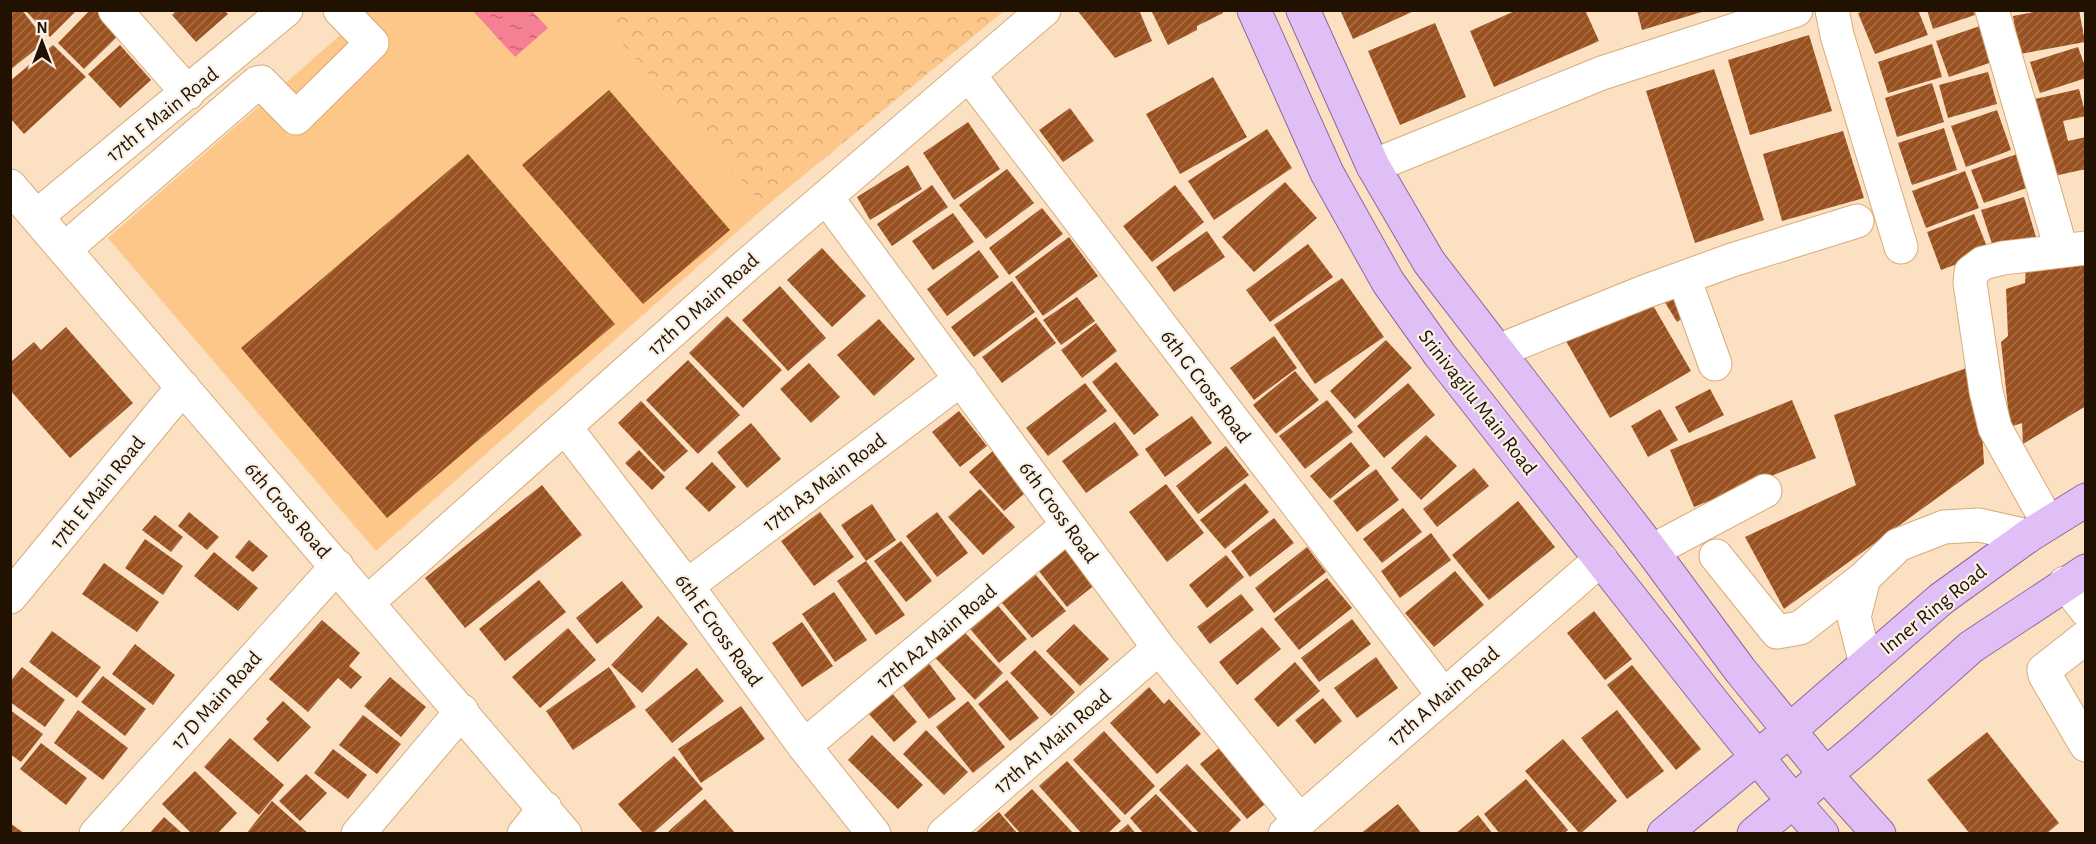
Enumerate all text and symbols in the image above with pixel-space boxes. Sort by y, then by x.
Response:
north arrow [12,12,72,72]
text: N [36,20,48,36]
street label: 17th F Main Road [103,63,222,166]
street label: 17th D Main Road [644,249,763,359]
street label: 6th G Cross Road [1156,326,1255,447]
street label: Srinivagilu Main Road [1415,326,1541,479]
street label: 17th A3 Main Road [759,429,890,535]
street label: 17th E Main Road [46,432,149,552]
street label: 6th Cross Road [241,458,335,562]
street label: 6th Cross Road [1015,458,1102,567]
street label: Inner Ring Road [1876,560,1990,658]
street label: 6th E Cross Road [671,570,766,690]
street label: 17th A2 Main Road [872,580,1000,692]
street label: 17th A Main Road [1384,642,1503,750]
street label: 17 D Main Road [167,647,266,753]
street label: 17th A1 Main Road [990,685,1115,798]

